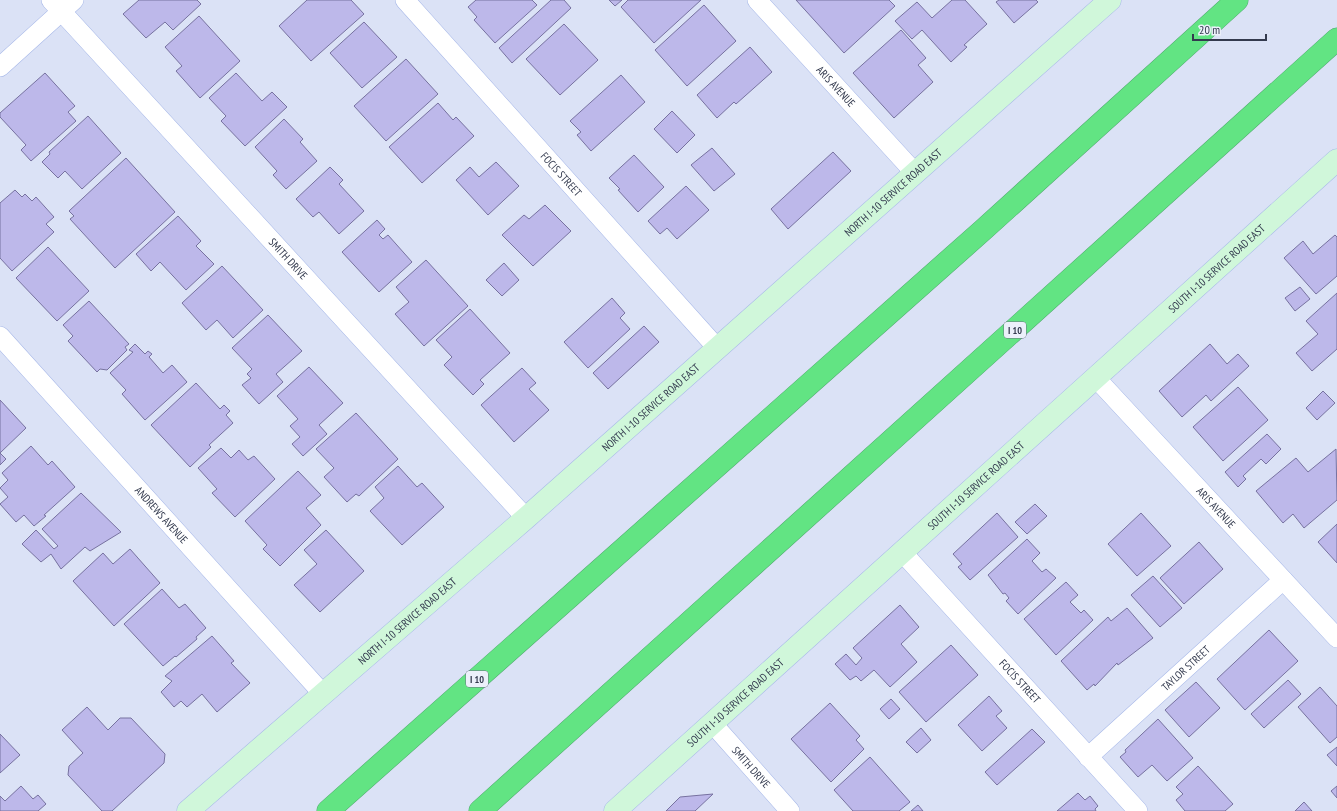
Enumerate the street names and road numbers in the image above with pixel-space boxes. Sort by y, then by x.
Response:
street label: ARIS AVENUE [814,63,858,110]
street label: NORTH I-10 SERVICE ROAD EAST [841,145,945,239]
street label: FOCIS STREET [538,149,585,199]
street label: SOUTH I-10 SERVICE ROAD EAST [1165,221,1268,316]
street label: SMITH DRIVE [266,235,311,282]
road number: I 10 [1004,322,1026,338]
street label: NORTH I-10 SERVICE ROAD EAST [599,360,702,454]
street label: SOUTH I-10 SERVICE ROAD EAST [925,438,1027,533]
street label: ANDREWS AVENUE [132,483,191,547]
street label: ARIS AVENUE [1194,484,1239,531]
street label: NORTH I-10 SERVICE ROAD EAST [355,575,459,668]
street label: TAYLOR STREET [1159,643,1213,694]
street label: SOUTH I-10 SERVICE ROAD EAST [684,655,787,750]
street label: FOCIS STREET [996,656,1043,706]
road number: I 10 [466,671,488,687]
street label: SMITH DRIVE [729,743,773,791]

